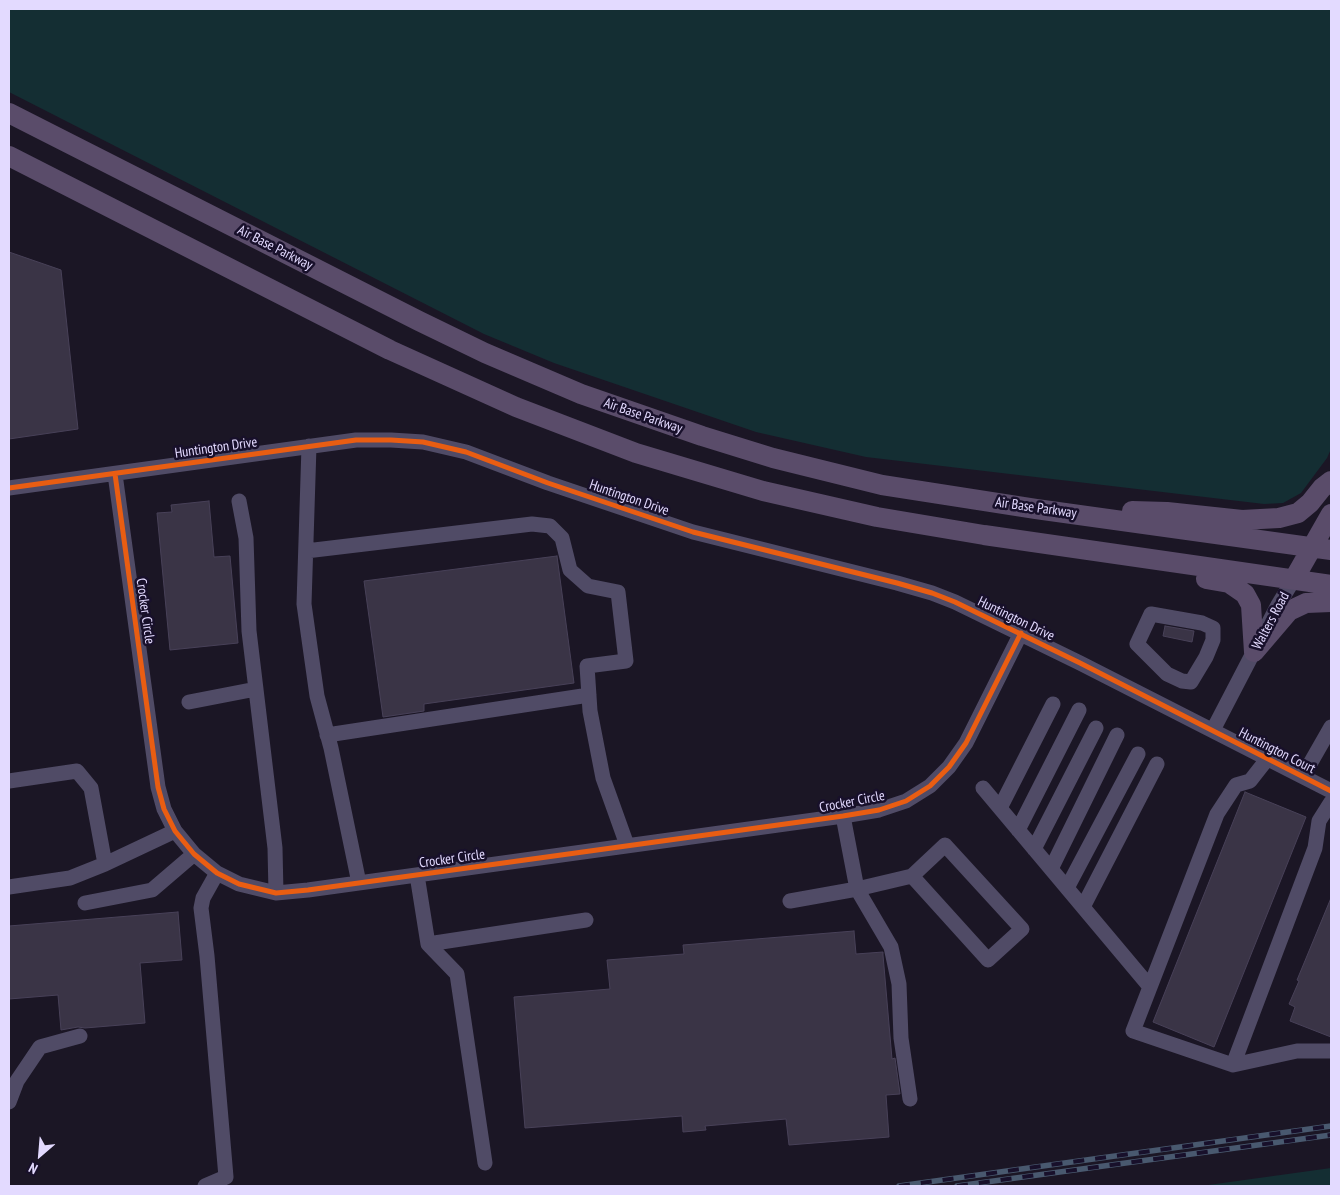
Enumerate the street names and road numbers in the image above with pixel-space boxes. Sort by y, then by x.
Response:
street label: Air Base Parkway [235,222,315,274]
street label: Air Base Parkway [601,395,685,437]
street label: Huntington Drive [174,434,258,462]
street label: Huntington Drive [587,477,671,519]
street label: Air Base Parkway [994,494,1078,522]
street label: Crocker Circle [132,577,158,645]
street label: Walters Road [1249,589,1293,653]
street label: Huntington Drive [975,593,1057,645]
street label: Huntington Court [1236,724,1318,778]
street label: Crocker Circle [818,787,886,817]
street label: Crocker Circle [418,846,486,872]

